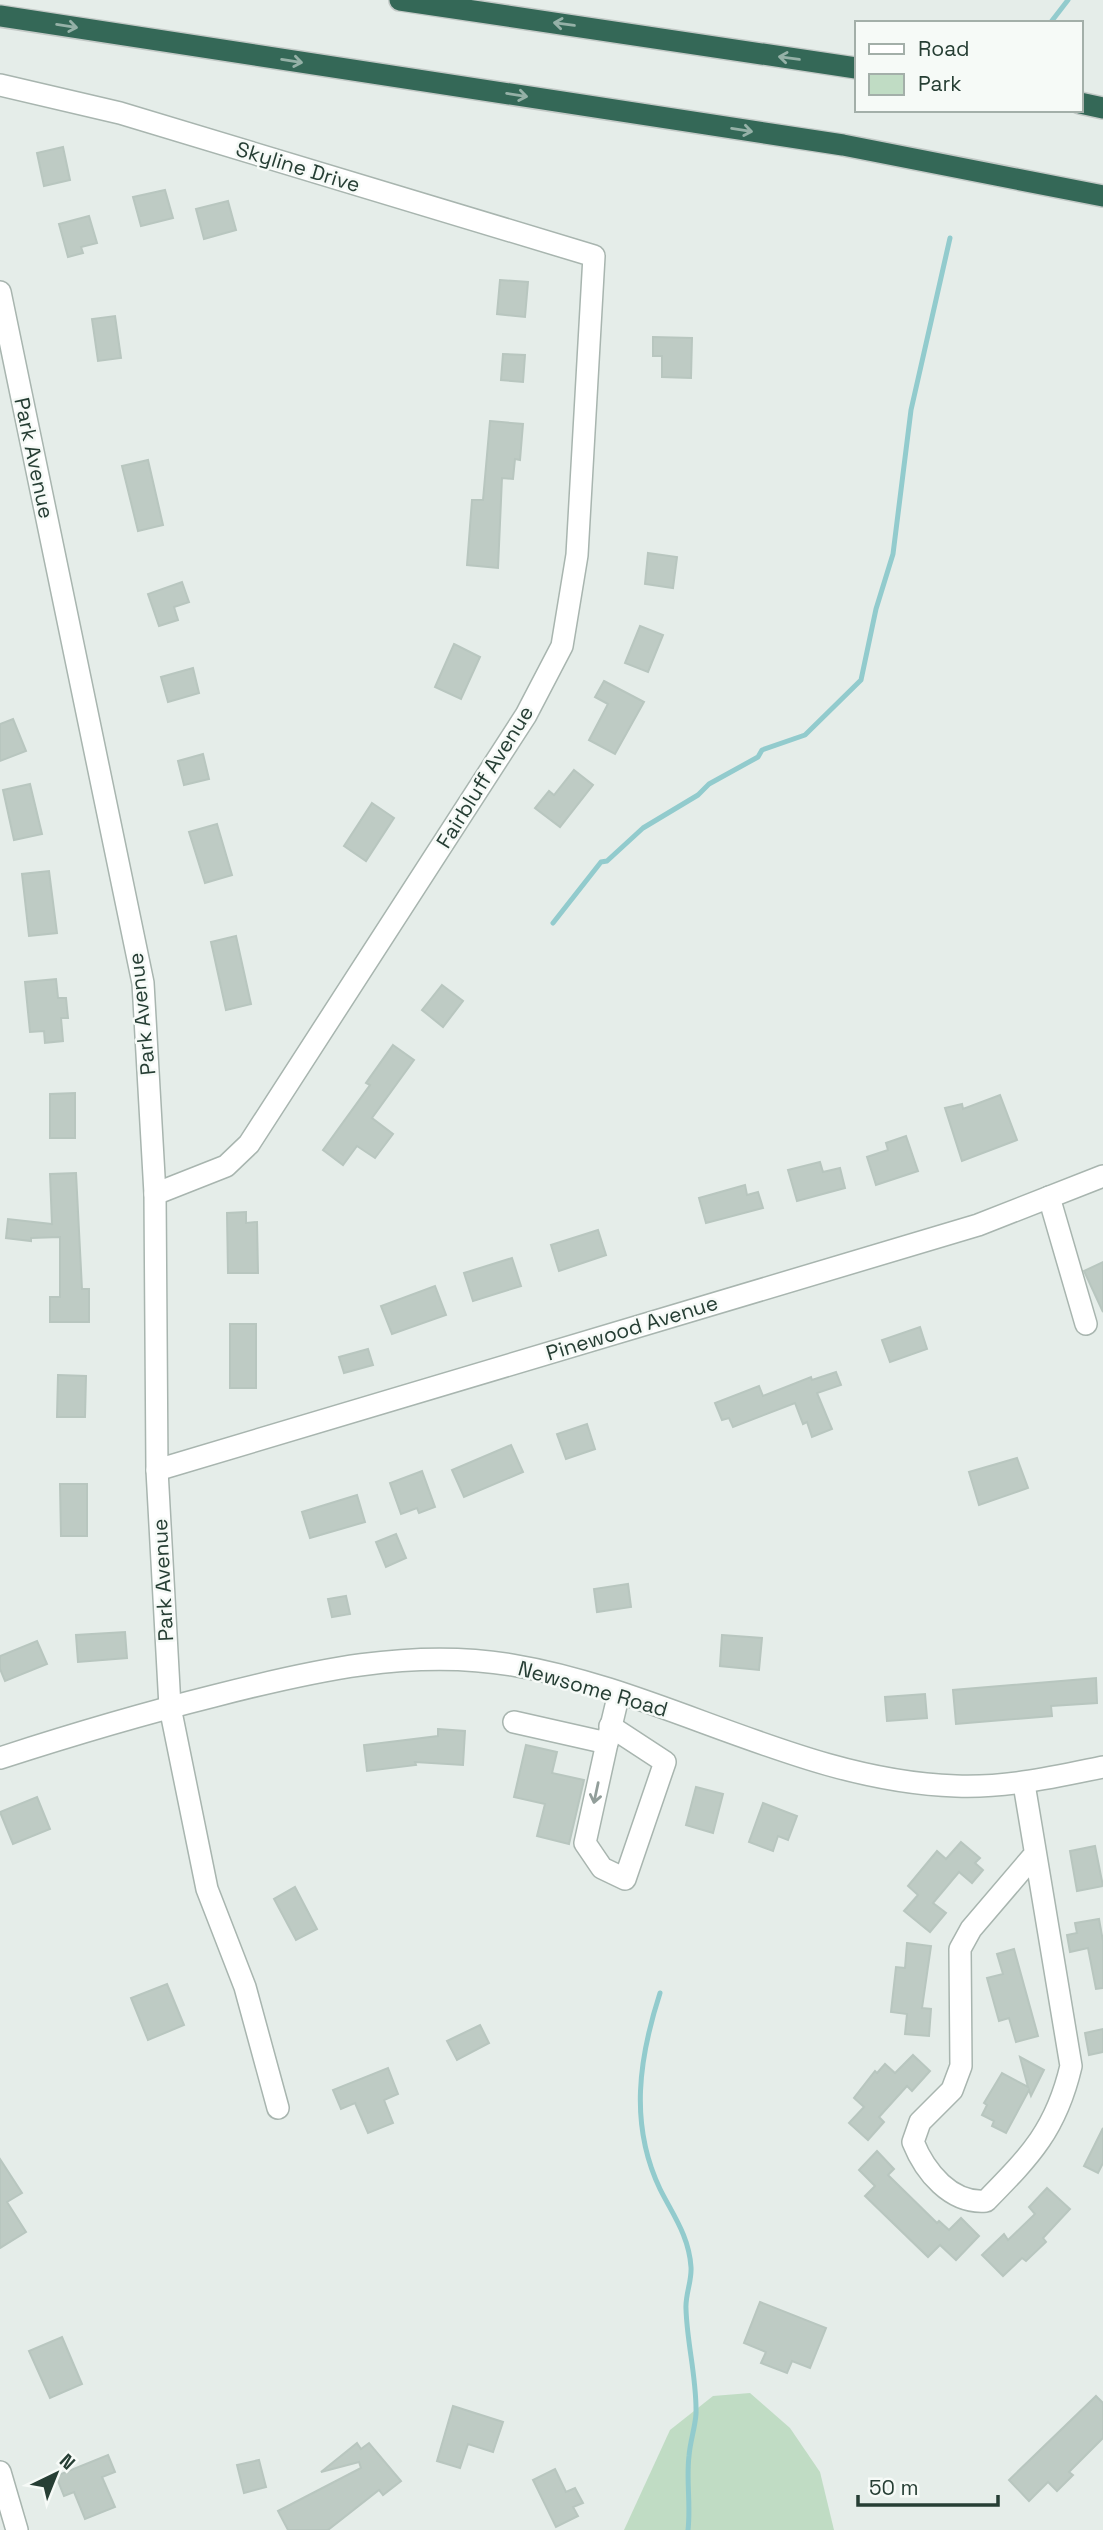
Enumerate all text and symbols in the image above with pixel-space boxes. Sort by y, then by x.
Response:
one-way arrow [553,17,576,30]
one-way arrow [56,20,78,33]
legend [855,21,1082,112]
text: Road [918,35,970,62]
one-way arrow [778,51,801,64]
one-way arrow [280,55,303,68]
text: Park [918,70,962,97]
one-way arrow [505,89,528,102]
one-way arrow [730,124,753,137]
street label: Skyline Drive [233,135,363,198]
street label: Park Avenue [9,395,60,521]
street label: Fairbluff Avenue [430,700,539,853]
street label: Park Avenue [122,951,161,1077]
street label: Pinewood Avenue [543,1289,721,1366]
street label: Park Avenue [146,1518,179,1642]
street label: Newsome Road [515,1654,671,1723]
one-way arrow [588,1781,602,1804]
north arrow [21,2439,91,2509]
text: N [54,2448,80,2475]
scale bar [858,2464,998,2508]
text: 50 m [869,2474,919,2501]

